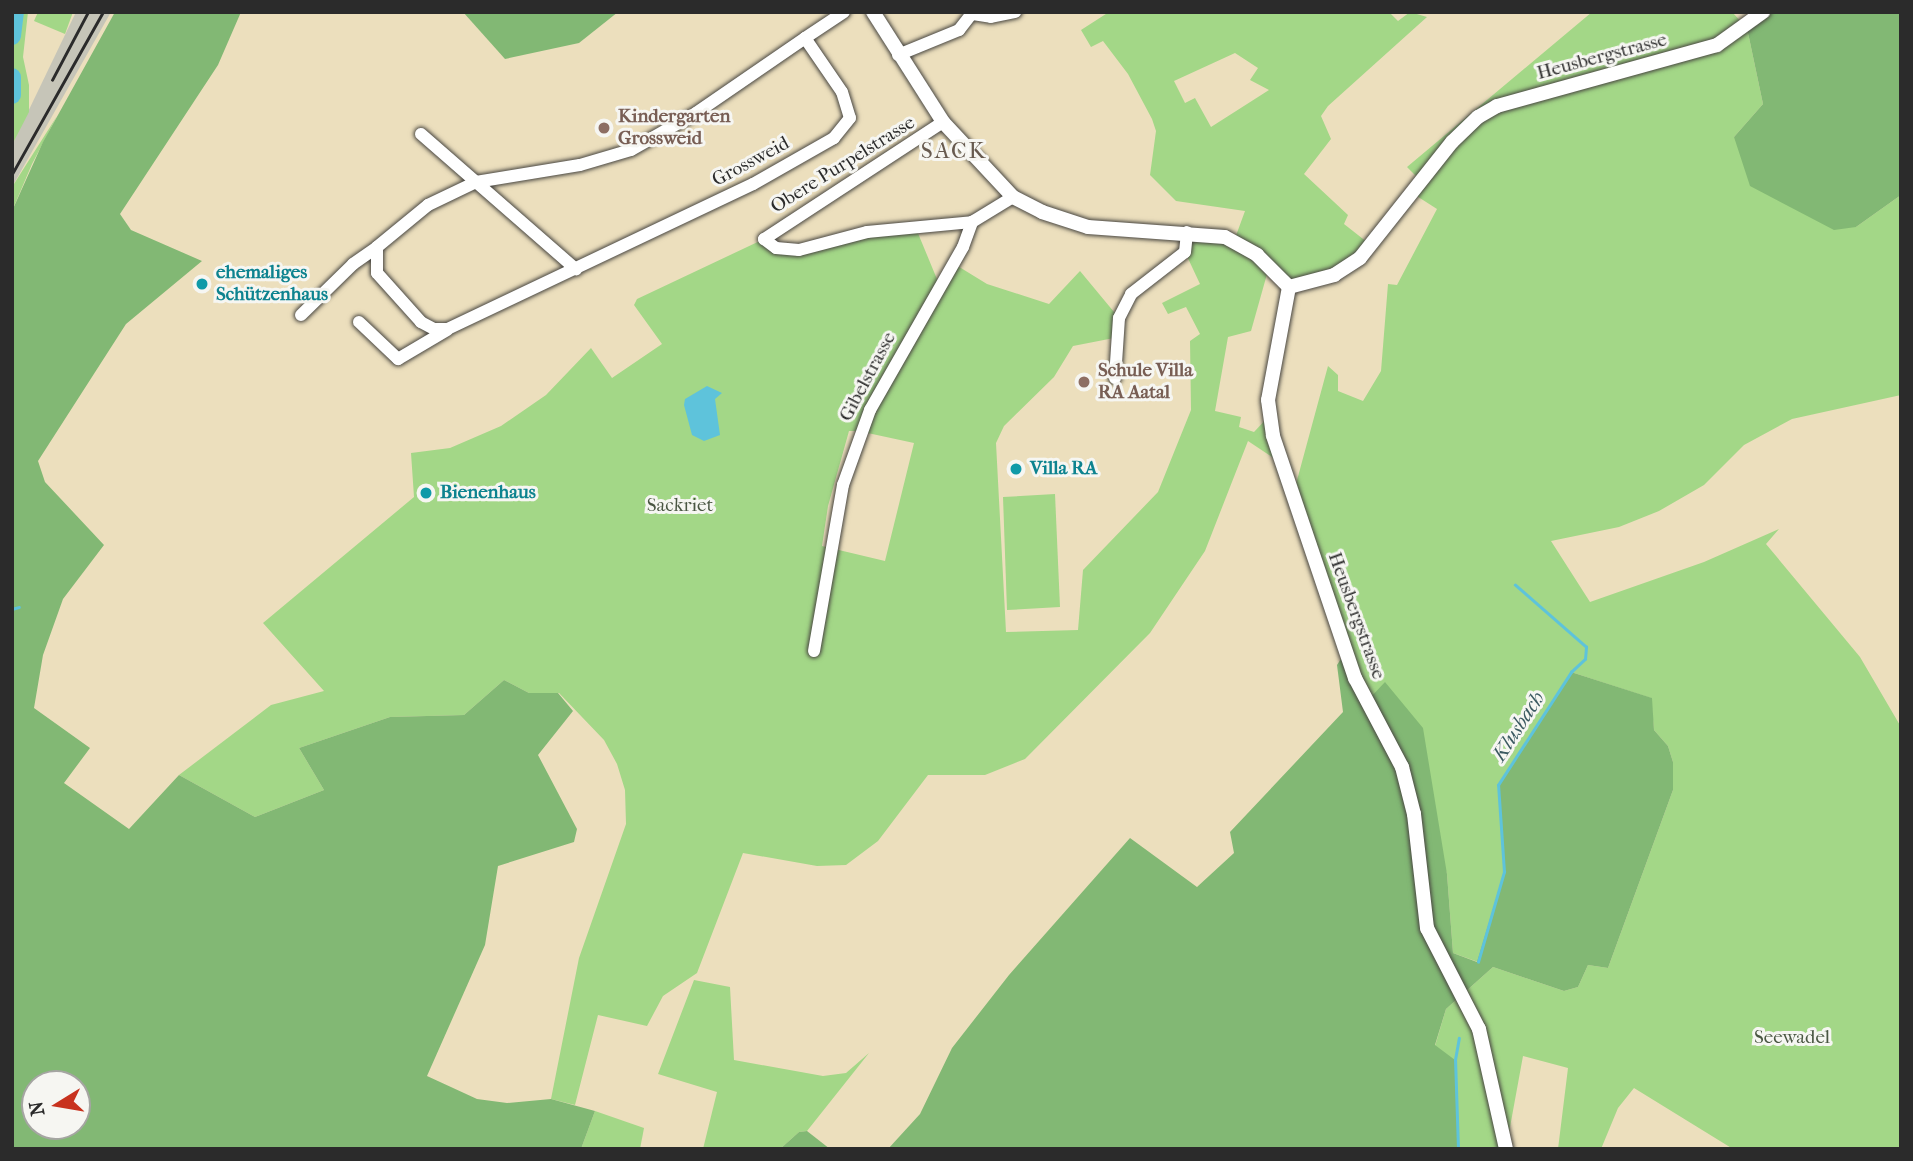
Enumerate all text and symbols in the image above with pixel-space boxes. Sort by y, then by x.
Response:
street label: Heusbergstrasse [1535,29,1669,85]
place label: Kindergarten Grossweid [618,106,730,150]
street label: Obere Purpelstrasse [767,111,919,219]
marker: Kindergarten Grossweid [596,120,612,136]
street label: Grossweid [709,132,793,192]
district label: SACK [921,137,987,165]
place label: ehemaliges Schützenhaus [216,262,328,306]
marker: ehemaliges Schützenhaus [194,276,210,292]
street label: Gibelstrasse [835,329,901,425]
place label: Schule Villa RA Aatal [1098,360,1193,404]
marker: Schule Villa RA Aatal [1076,374,1092,390]
place label: Villa RA [1030,458,1097,480]
marker: Villa RA [1008,461,1024,477]
place label: Bienenhaus [440,482,536,504]
marker: Bienenhaus [418,485,434,501]
park label: Sackriet [647,495,713,517]
street label: Heusbergstrasse [1322,549,1390,683]
water label: Klusbach [1486,686,1550,766]
park label: Seewadel [1754,1027,1830,1049]
north arrow [21,1070,91,1140]
text: N [25,1099,50,1118]

